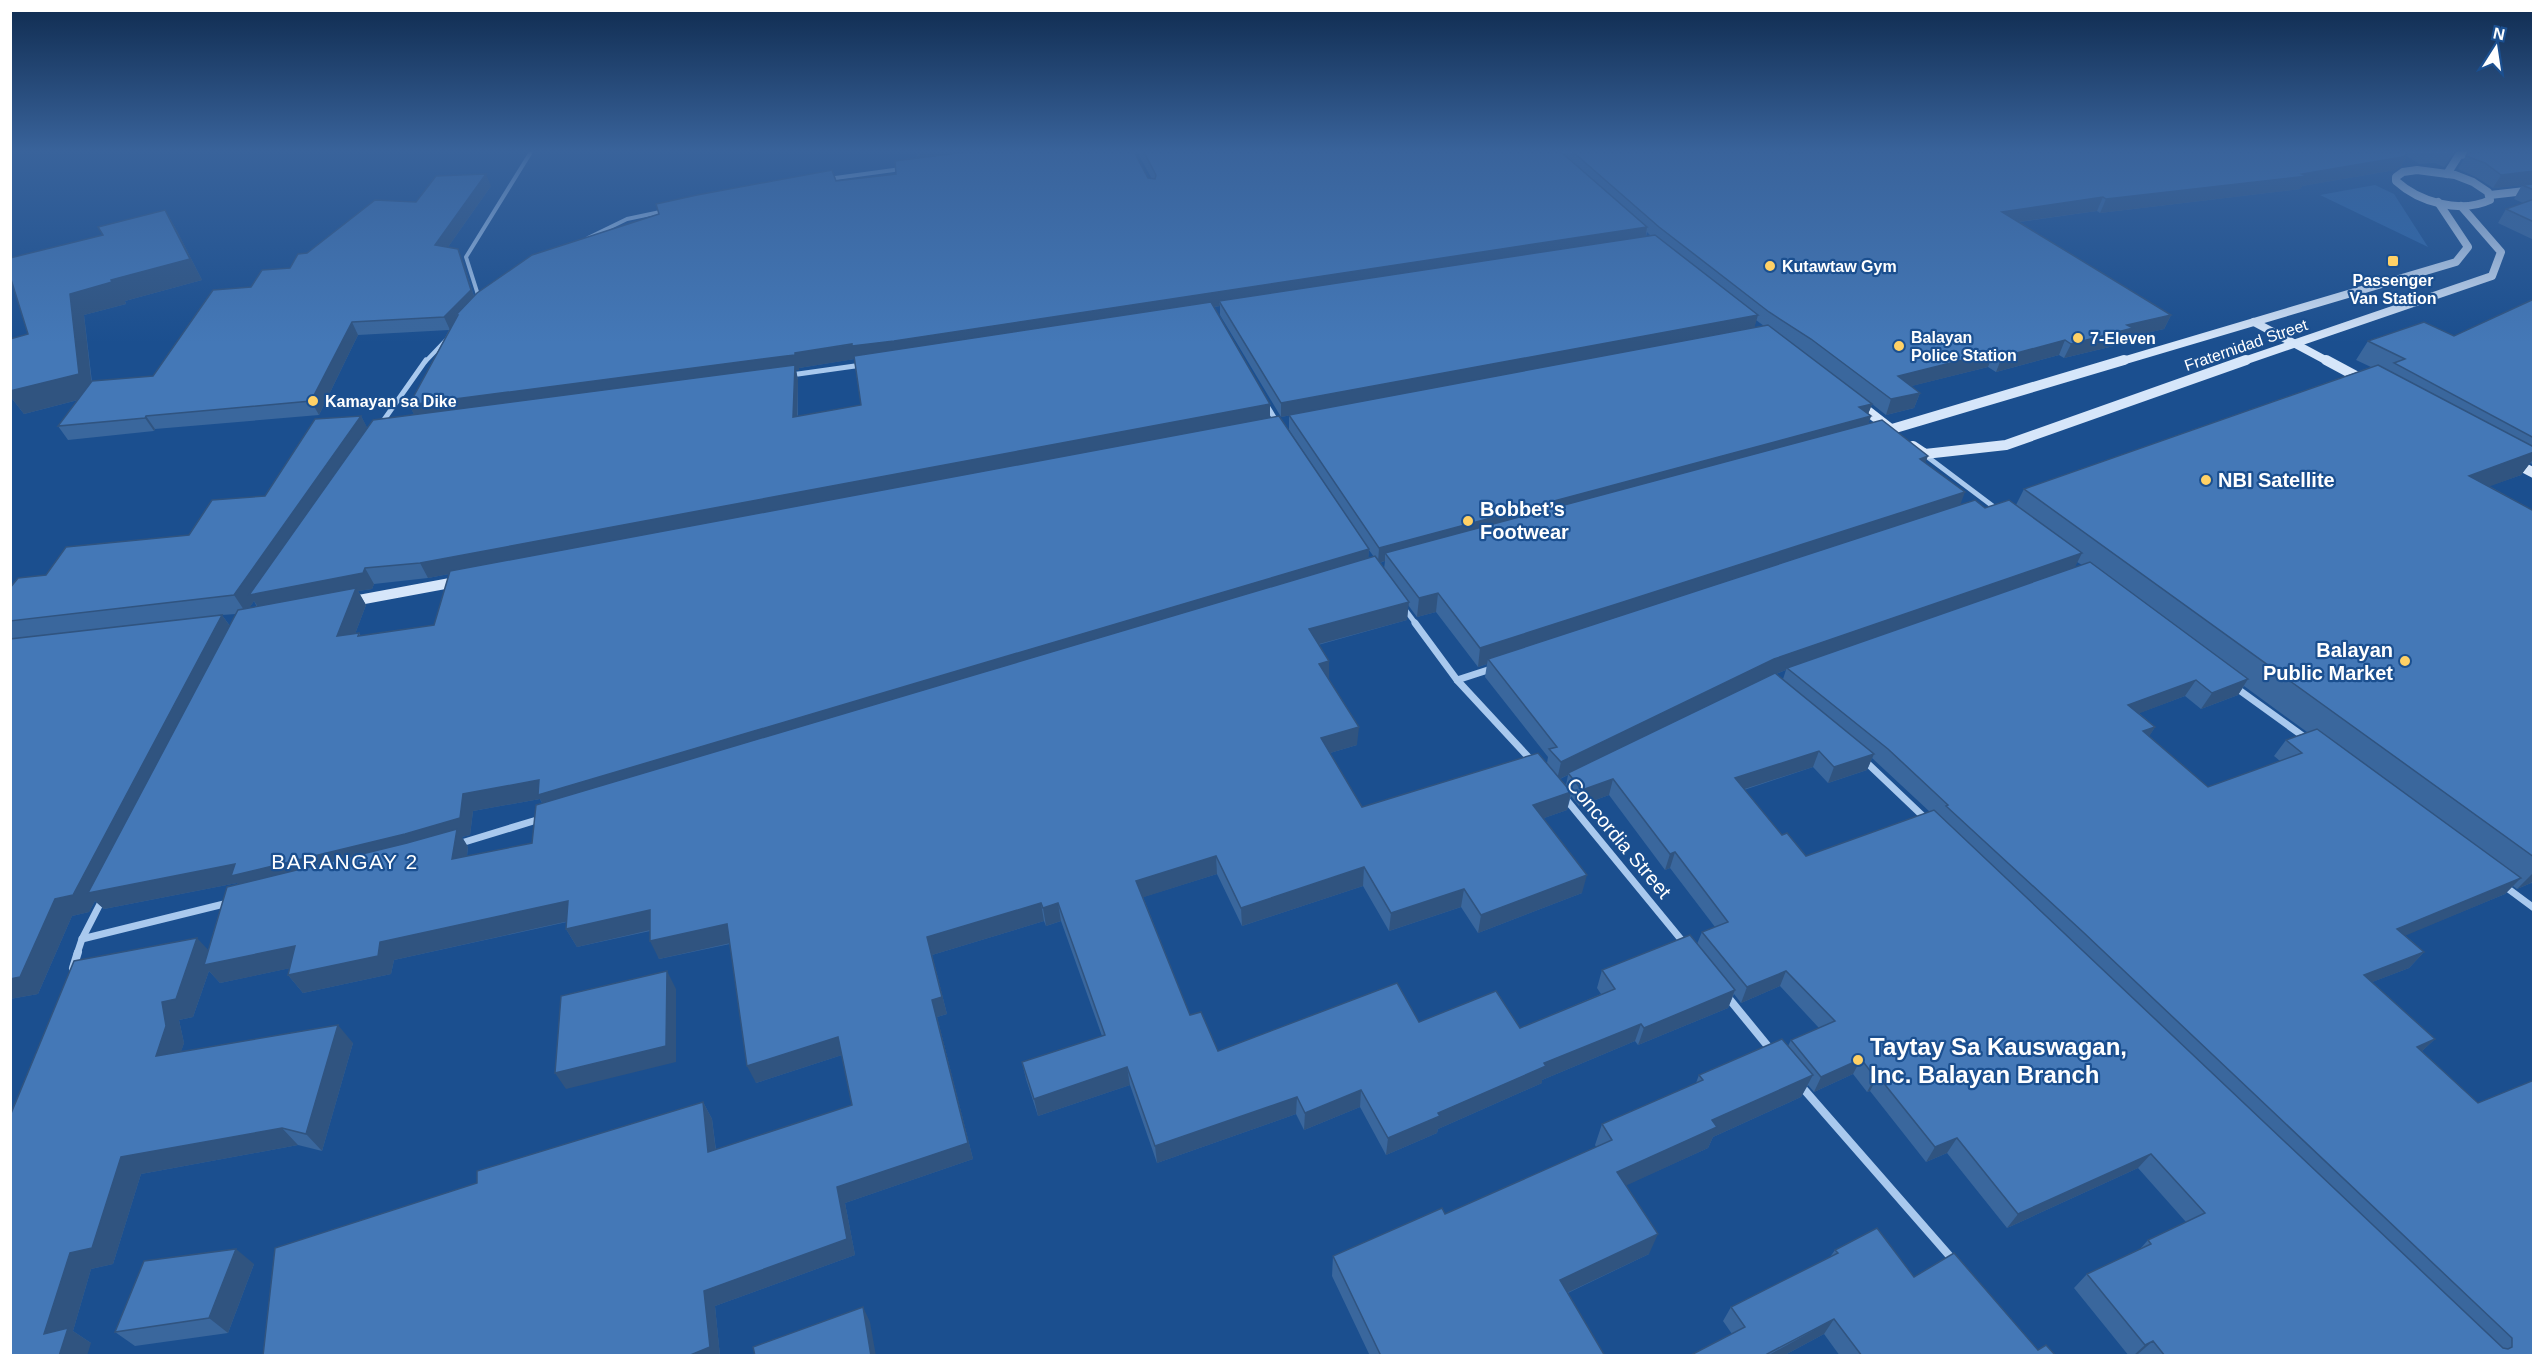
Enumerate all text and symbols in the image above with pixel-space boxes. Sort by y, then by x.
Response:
north arrow [2466,18,2526,78]
text: N [2492,24,2506,43]
marker: Passenger Van Station [2386,254,2400,268]
place label: Kutawtaw Gym [1782,258,1897,275]
marker: Kutawtaw Gym [1763,259,1777,273]
place label: Passenger Van Station [2349,272,2437,307]
street label: Fraternidad Street [2182,316,2310,374]
place label: Balayan Police Station [1911,329,2017,364]
place label: 7-Eleven [2090,330,2156,347]
marker: 7-Eleven [2071,331,2085,345]
marker: Balayan Police Station [1892,339,1906,353]
place label: Kamayan sa Dike [325,393,457,410]
marker: Kamayan sa Dike [306,394,320,408]
place label: NBI Satellite [2218,469,2335,491]
marker: NBI Satellite [2199,473,2213,487]
place label: Bobbet’s Footwear [1480,498,1569,543]
marker: Bobbet’s Footwear [1461,514,1475,528]
place label: Balayan Public Market [2263,639,2393,684]
marker: Balayan Public Market [2398,654,2412,668]
street label: Concordia Street [1562,773,1676,903]
district label: BARANGAY 2 [271,850,419,873]
place label: Taytay Sa Kauswagan, Inc. Balayan Branch [1870,1033,2127,1088]
marker: Taytay Sa Kauswagan, Inc. Balayan Branch [1851,1053,1865,1067]

